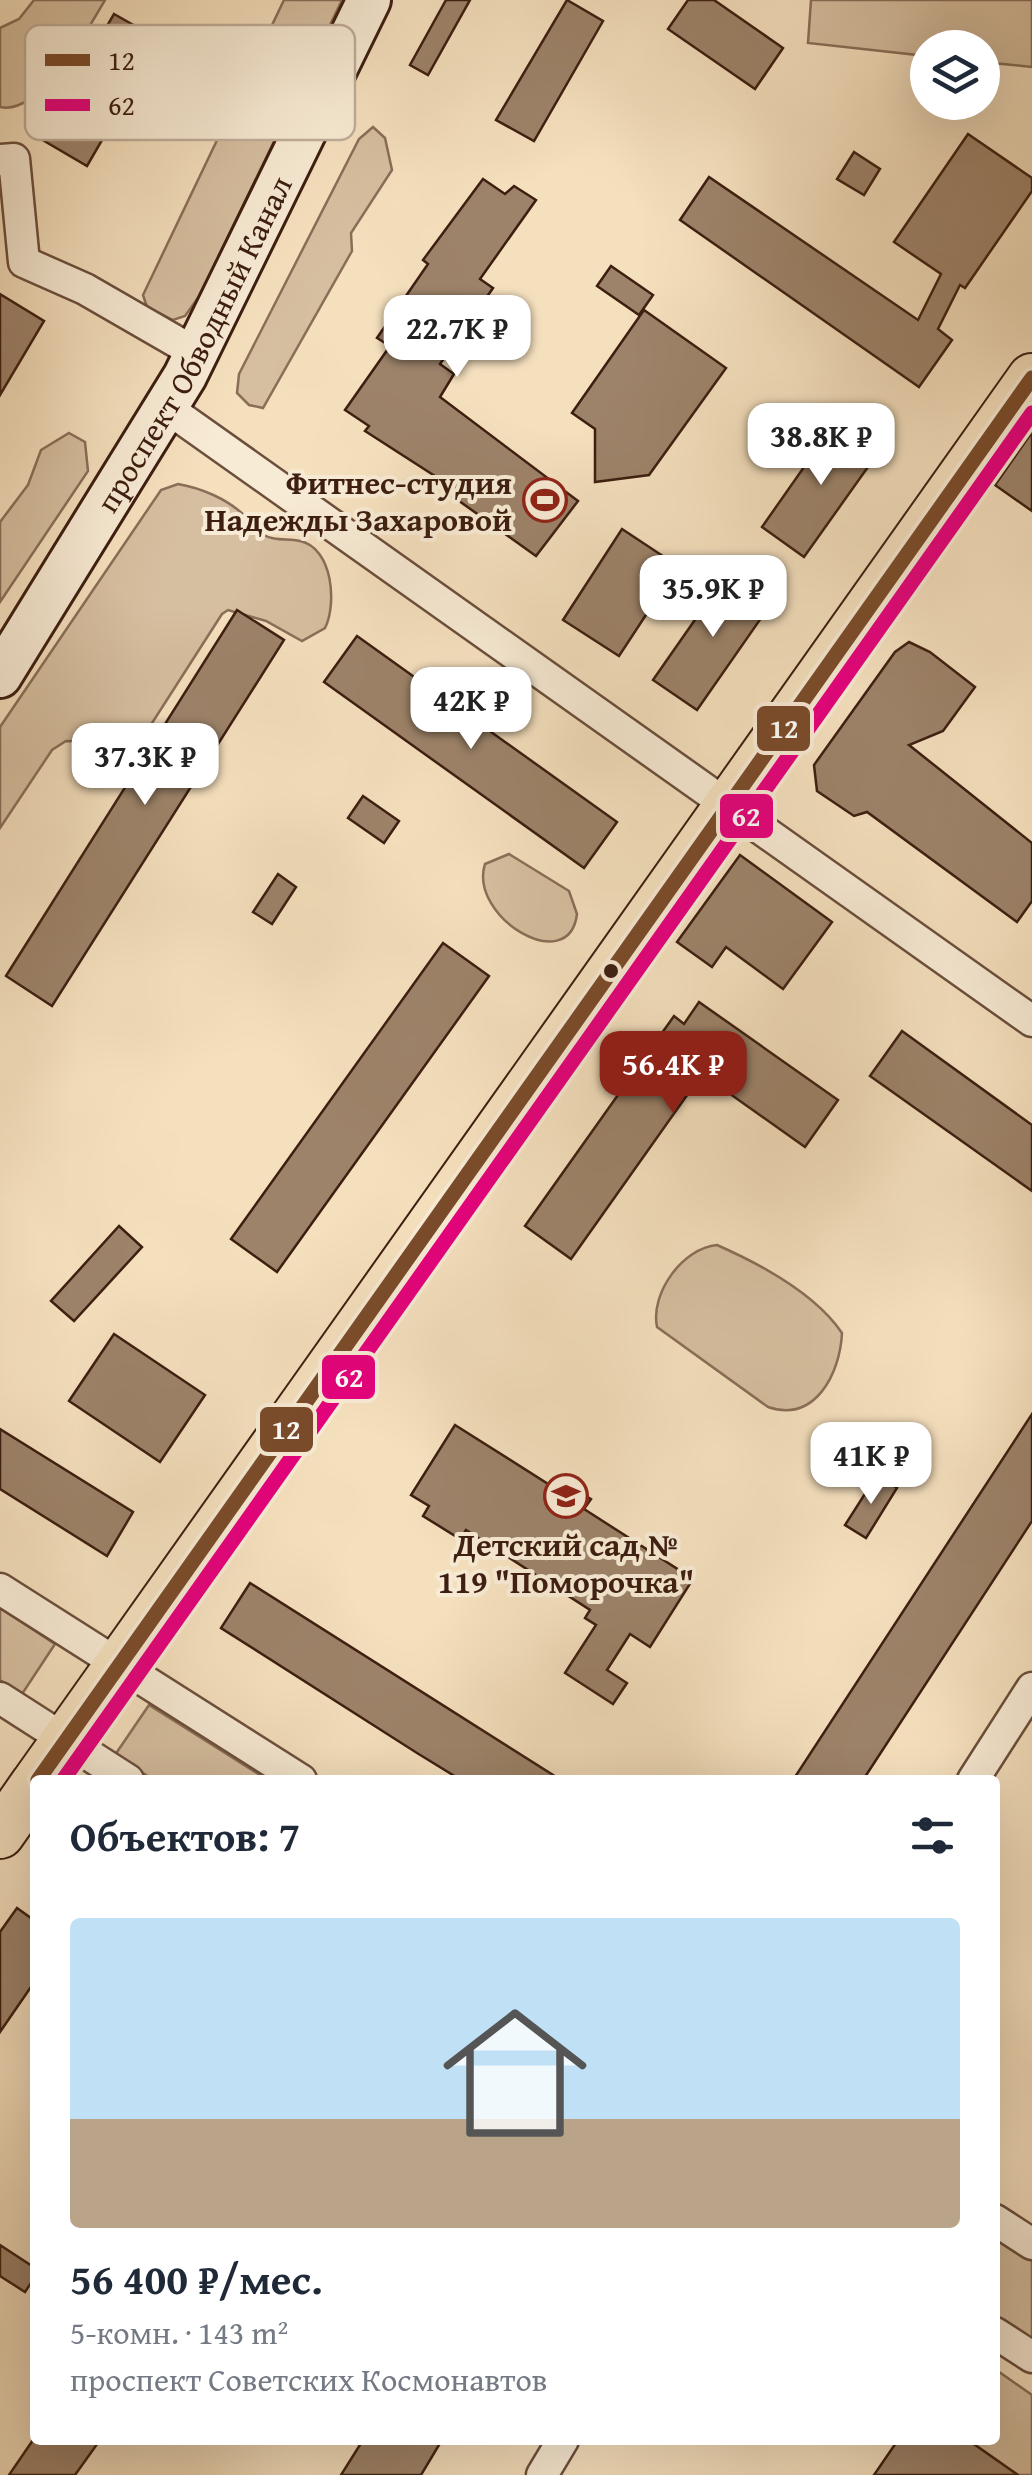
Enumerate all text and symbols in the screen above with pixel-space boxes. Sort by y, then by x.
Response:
legend [25,25,355,140]
map controls [910,30,1000,120]
button: layers [910,30,1000,120]
text: 12 [108,39,135,80]
text: 62 [108,84,135,125]
street label: проспект Обводный Канал [83,167,303,521]
pin: 22.7K ₽ [365,295,549,380]
text: 22.7K ₽ [406,304,508,351]
pin: 38.8K ₽ [729,403,913,488]
text: 38.8K ₽ [770,412,872,459]
place label: Фитнес-студия Надежды Захаровой [204,459,512,543]
sports icon: Фитнес-студия Надежды Захаровой [522,477,568,523]
pin: 35.9K ₽ [621,555,805,640]
text: 35.9K ₽ [662,564,764,611]
pin: 42K ₽ [401,667,541,752]
text: 42K ₽ [433,676,510,723]
line badge: 12 [755,704,812,753]
text: 12 [769,707,799,748]
pin: 37.3K ₽ [53,723,237,808]
text: 37.3K ₽ [94,732,196,779]
line badge: 62 [718,792,775,840]
text: 62 [731,795,761,836]
unlabelled marker [601,961,621,981]
pin: 56.4K ₽ [581,1031,765,1116]
text: 56.4K ₽ [622,1040,724,1087]
line badge: 62 [320,1353,377,1401]
text: 62 [334,1356,364,1397]
line badge: 12 [258,1405,315,1454]
text: 12 [271,1408,301,1449]
pin: 41K ₽ [801,1422,941,1507]
text: 41K ₽ [833,1431,910,1478]
school or university icon: Детский сад № 119 "Поморочка" [543,1473,589,1519]
place label: Детский сад № 119 "Поморочка" [438,1521,694,1605]
text: Объектов: 7 [70,1805,300,1866]
icon: filters [905,1808,960,1863]
icon: home [425,1983,605,2163]
text: 56 400 ₽/мес. [70,2248,323,2309]
text: 5-комн. · 143 m² [70,2309,288,2356]
text: проспект Советских Космонавтов [70,2356,547,2403]

